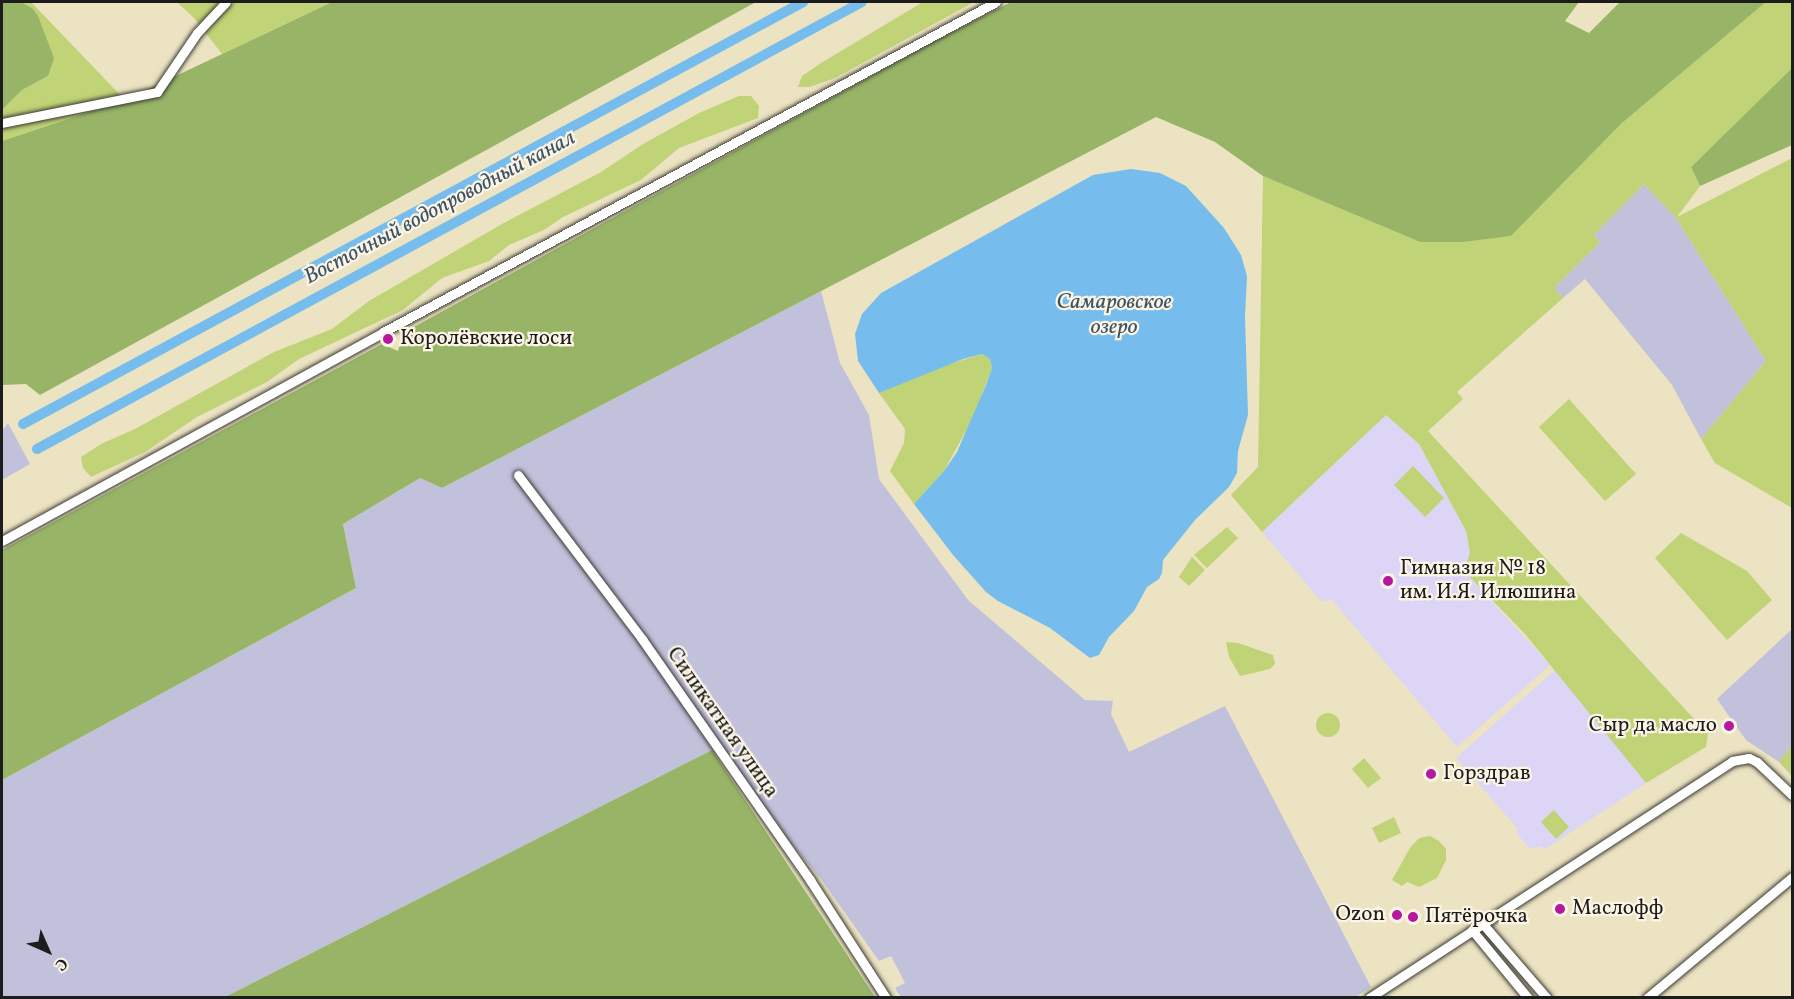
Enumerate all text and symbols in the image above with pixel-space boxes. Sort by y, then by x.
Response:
water label: Восточный водопроводный канал [300,125,580,291]
water label: Самаровское озеро [1056,289,1172,340]
place label: Королёвские лоси [400,326,572,352]
marker: Королёвские лоси [381,332,395,346]
place label: Гимназия № 18 им. И.Я. Илюшина [1400,556,1576,606]
marker: Гимназия № 18 им. И.Я. Илюшина [1381,574,1395,588]
street label: Силикатная улица [660,643,784,803]
place label: Сыр да масло [1589,713,1717,739]
marker: Сыр да масло [1722,719,1736,733]
place label: Горздрав [1443,761,1531,787]
marker: Горздрав [1424,767,1438,781]
place label: Маслофф [1572,896,1663,922]
place label: Ozon [1335,902,1385,928]
marker: Маслофф [1553,902,1567,916]
place label: Пятёрочка [1425,904,1528,930]
marker: Ozon [1390,908,1404,922]
marker: Пятёрочка [1406,910,1420,924]
north arrow [18,921,78,981]
text: С [49,952,72,975]

